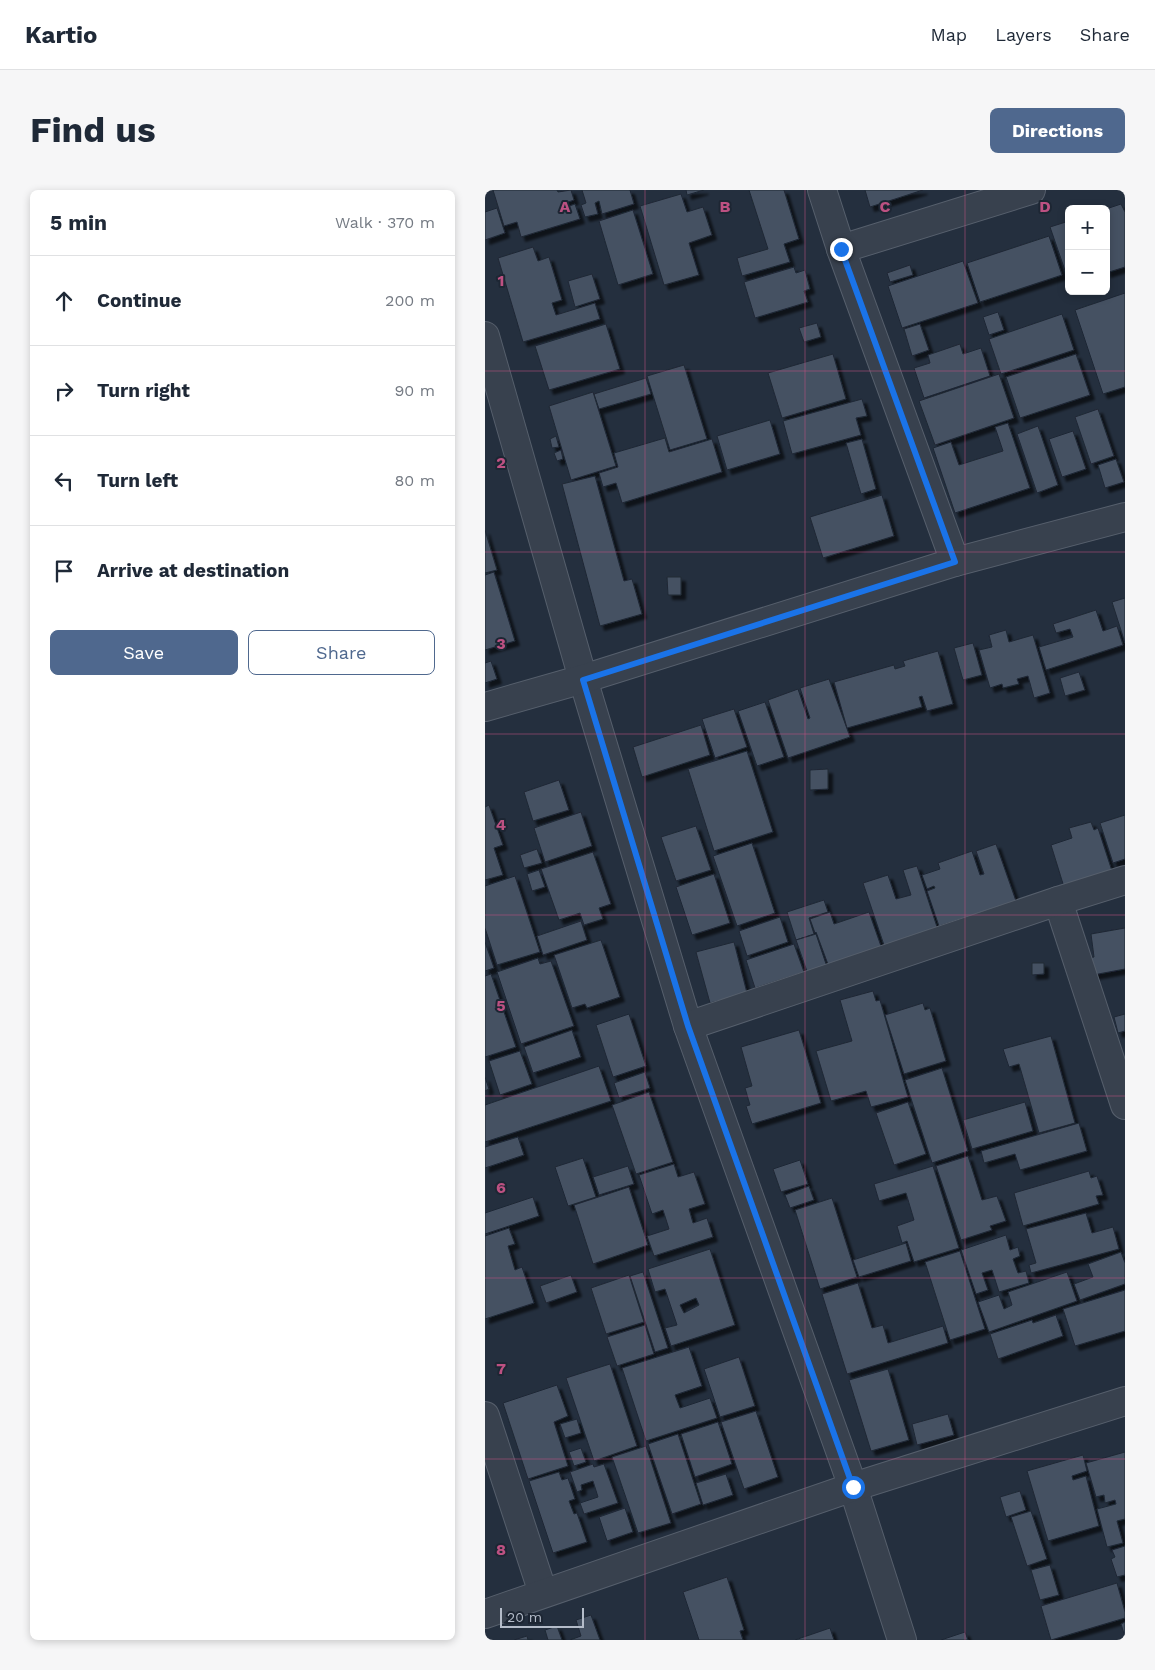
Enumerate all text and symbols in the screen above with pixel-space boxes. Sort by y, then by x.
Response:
text: Kartio [25,21,97,49]
text: Map [930,24,967,45]
text: Layers [995,24,1052,45]
text: Share [1080,24,1130,45]
button: Directions [990,108,1125,153]
text: Find us [30,109,156,151]
text: A [560,197,571,216]
text: B [720,197,731,216]
text: C [880,197,891,216]
text: D [1039,197,1051,216]
map controls [1065,205,1110,295]
button: + [1065,205,1110,250]
text: 5 min [50,210,107,235]
text: Walk · 370 m [335,213,435,232]
route end [830,238,853,261]
button: − [1065,250,1110,295]
text: 1 [498,271,504,290]
icon: ahead [50,287,78,315]
text: Continue [97,289,181,312]
text: 200 m [385,291,435,310]
icon: right [50,377,78,405]
text: Turn right [97,379,190,402]
text: 90 m [394,381,435,400]
text: 2 [496,453,506,472]
icon: left [50,467,78,495]
text: Turn left [97,469,178,492]
text: 80 m [394,471,435,490]
icon: arrive [50,557,78,585]
text: Arrive at destination [97,559,289,582]
button: Save [50,630,238,675]
button: Share [248,630,435,675]
text: 3 [496,634,506,653]
text: 4 [496,815,506,834]
text: 5 [496,996,506,1015]
text: 6 [496,1178,506,1197]
text: 7 [496,1359,506,1378]
route start [842,1476,865,1499]
text: 8 [496,1540,506,1559]
scale bar [500,1605,584,1628]
text: 20 m [507,1609,542,1625]

